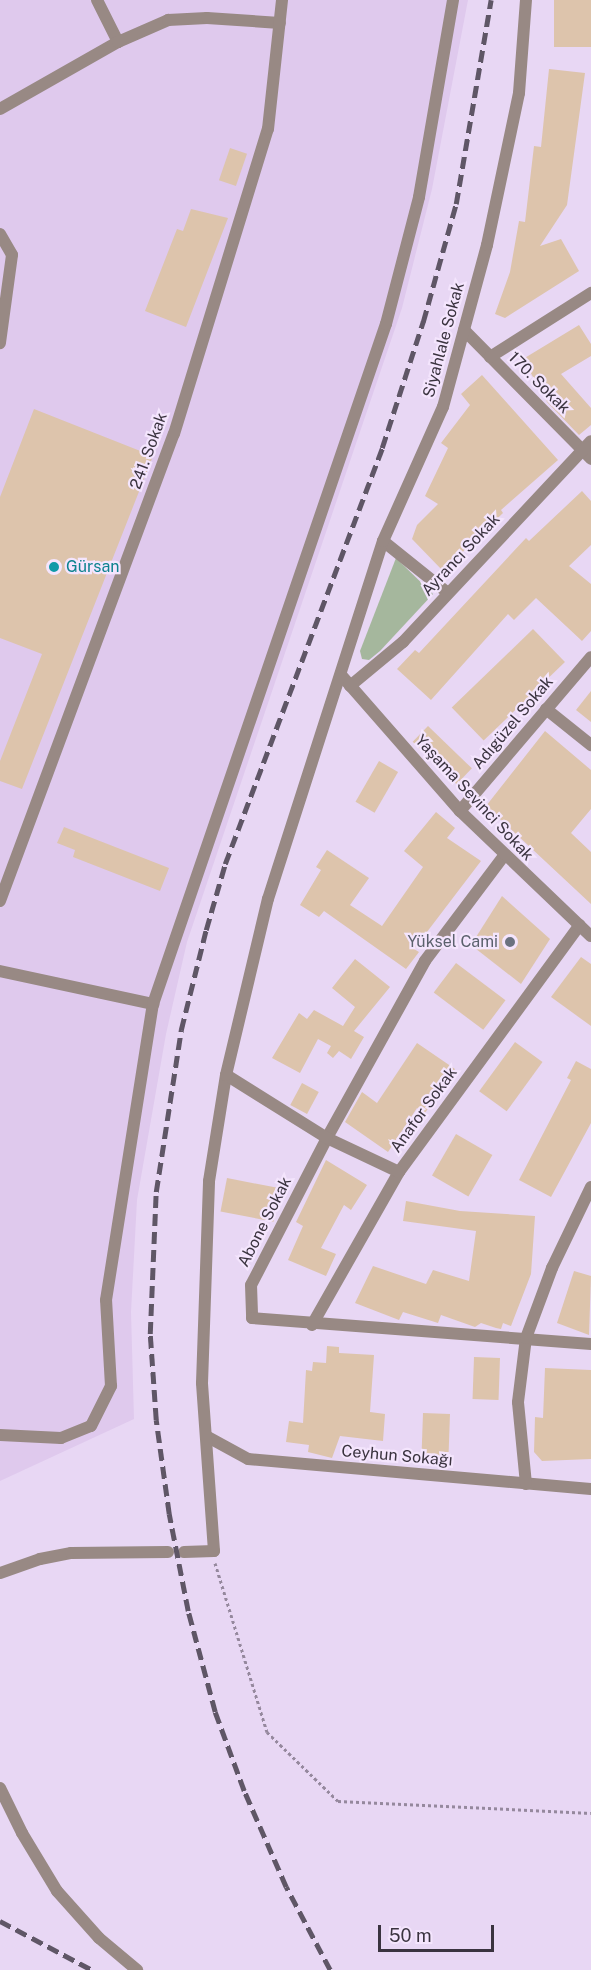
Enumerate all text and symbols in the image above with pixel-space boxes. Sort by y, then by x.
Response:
street label: Siyahlale Sokak [419,280,469,400]
street label: 170. Sokak [504,348,574,418]
street label: 241. Sokak [126,410,172,492]
street label: Ayrancı Sokak [418,510,504,600]
place label: Gürsan [66,557,120,577]
marker: Gürsan [47,560,61,574]
street label: Adıgüzel Sokak [469,673,557,773]
street label: Yaşama Sevinci Sokak [411,731,537,865]
place label: Yüksel Cami [407,932,498,952]
marker: Yüksel Cami [503,935,517,949]
street label: Anafor Sokak [387,1064,461,1156]
street label: Abone Sokak [234,1174,296,1270]
street label: Ceyhun Sokağı [341,1442,453,1470]
scale bar [381,1913,496,1951]
text: 50 m [389,1925,432,1946]

